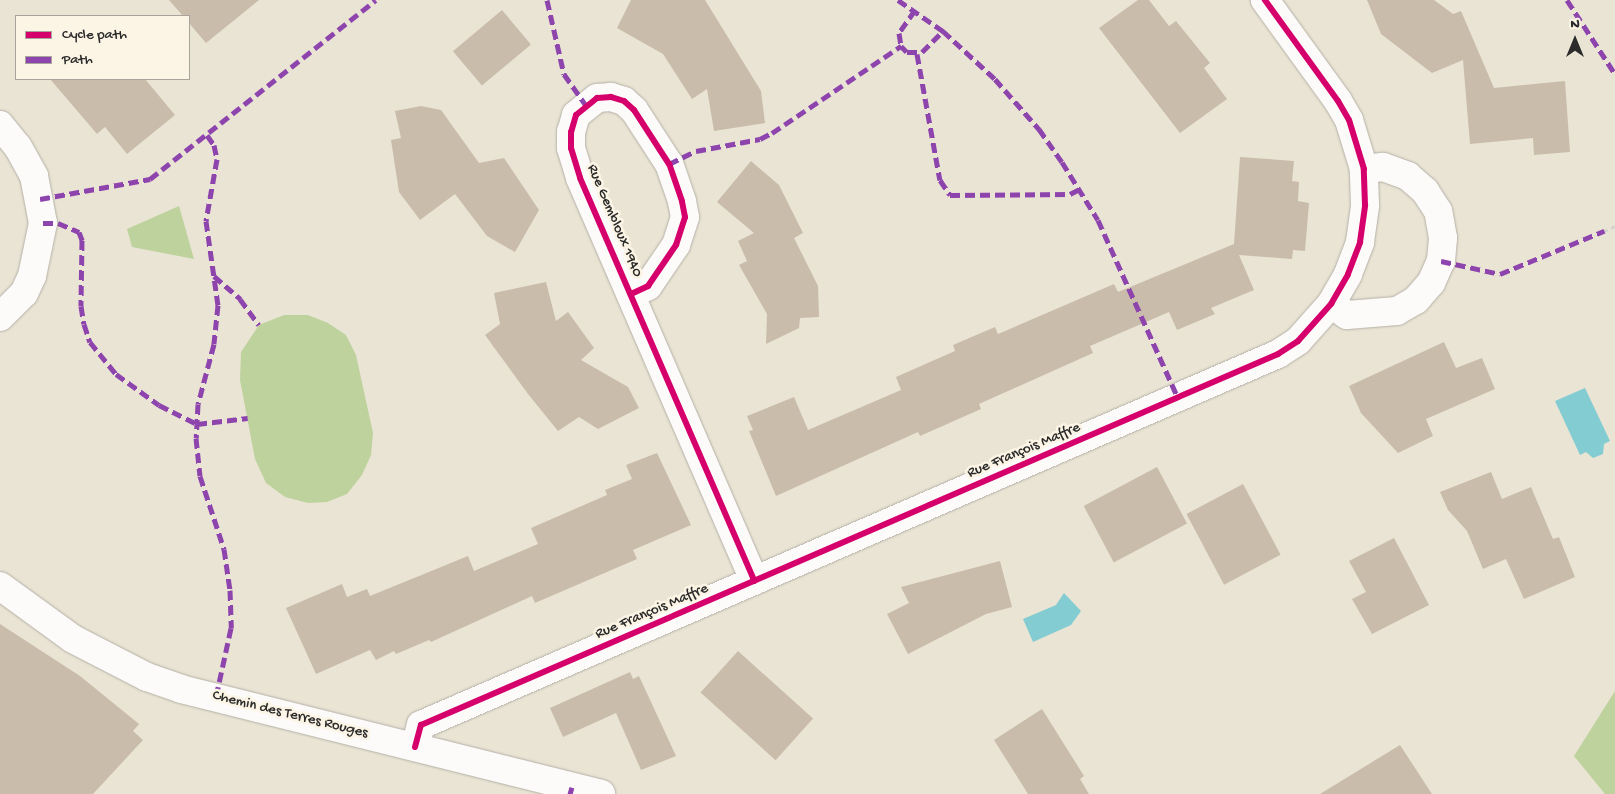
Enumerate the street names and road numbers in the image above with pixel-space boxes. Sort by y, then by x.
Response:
street label: Rue Gembloux 1940 [582,162,646,280]
street label: Rue François Maffre [965,419,1083,483]
street label: Rue François Maffre [593,580,711,644]
street label: Chemin des Terres Rouges [210,687,370,743]

